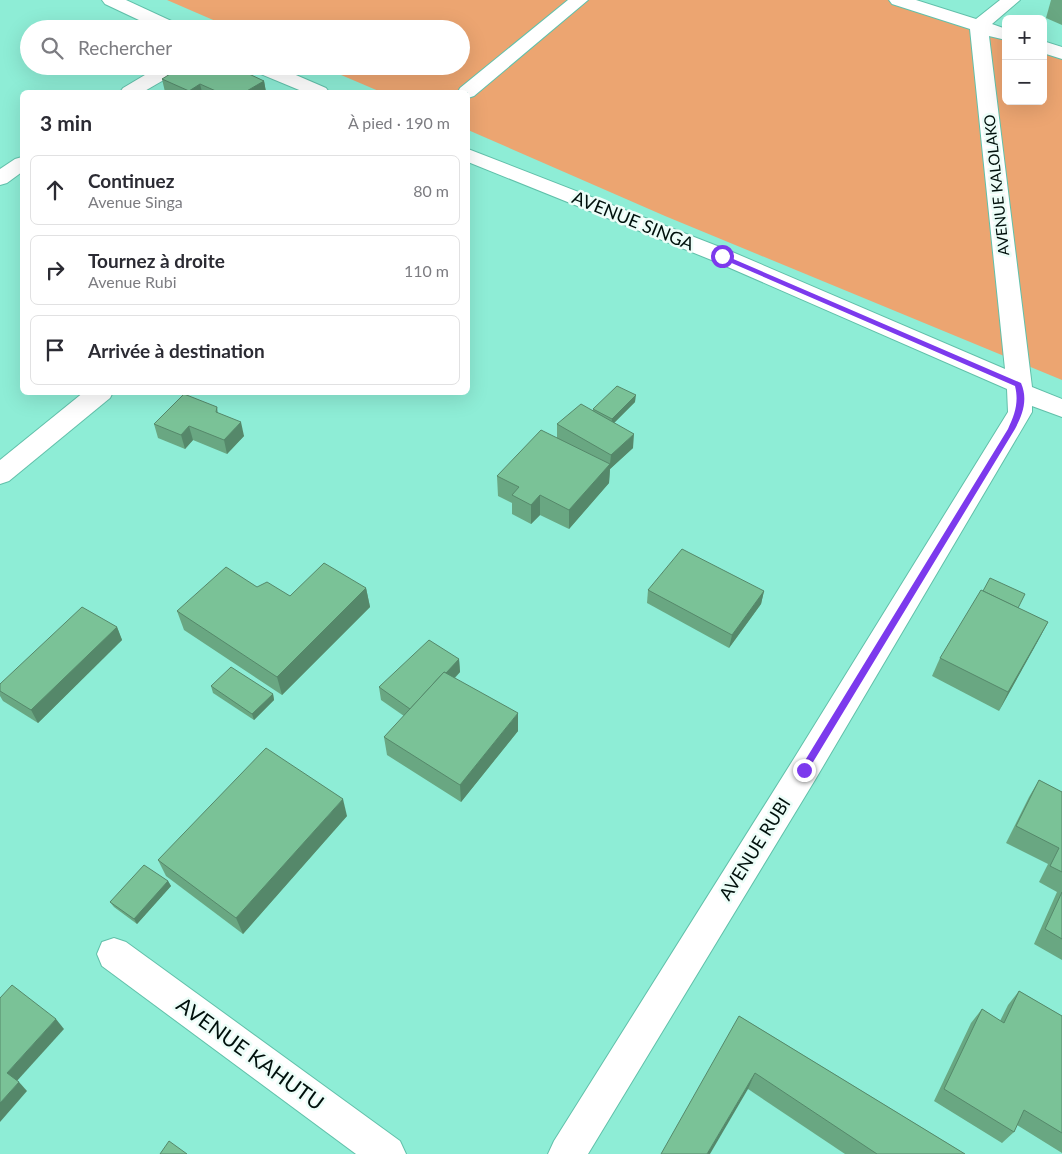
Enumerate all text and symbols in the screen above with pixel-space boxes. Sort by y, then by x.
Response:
map controls [1002,15,1047,105]
button: + [1002,15,1047,60]
search box [20,20,470,75]
icon: search [38,34,66,62]
text: Rechercher [78,36,172,59]
button: − [1002,60,1047,105]
text: 3 min [40,110,92,135]
text: À pied · 190 m [348,113,450,132]
street label: AVENUE KALOLAKO [980,114,1012,256]
text: Continuez [88,169,174,192]
icon: ahead [41,176,69,204]
text: 80 m [413,181,449,200]
street label: AVENUE SINGA [569,186,698,255]
text: Avenue Singa [88,192,183,211]
route start [711,245,734,268]
text: Tournez à droite [88,249,225,272]
icon: right [41,256,69,284]
text: 110 m [404,261,449,280]
text: Avenue Rubi [88,272,176,291]
icon: arrive [41,336,69,364]
text: Arrivée à destination [88,339,265,362]
route end [793,759,816,782]
street label: AVENUE RUBI [714,793,794,904]
street label: AVENUE KAHUTU [172,991,329,1115]

